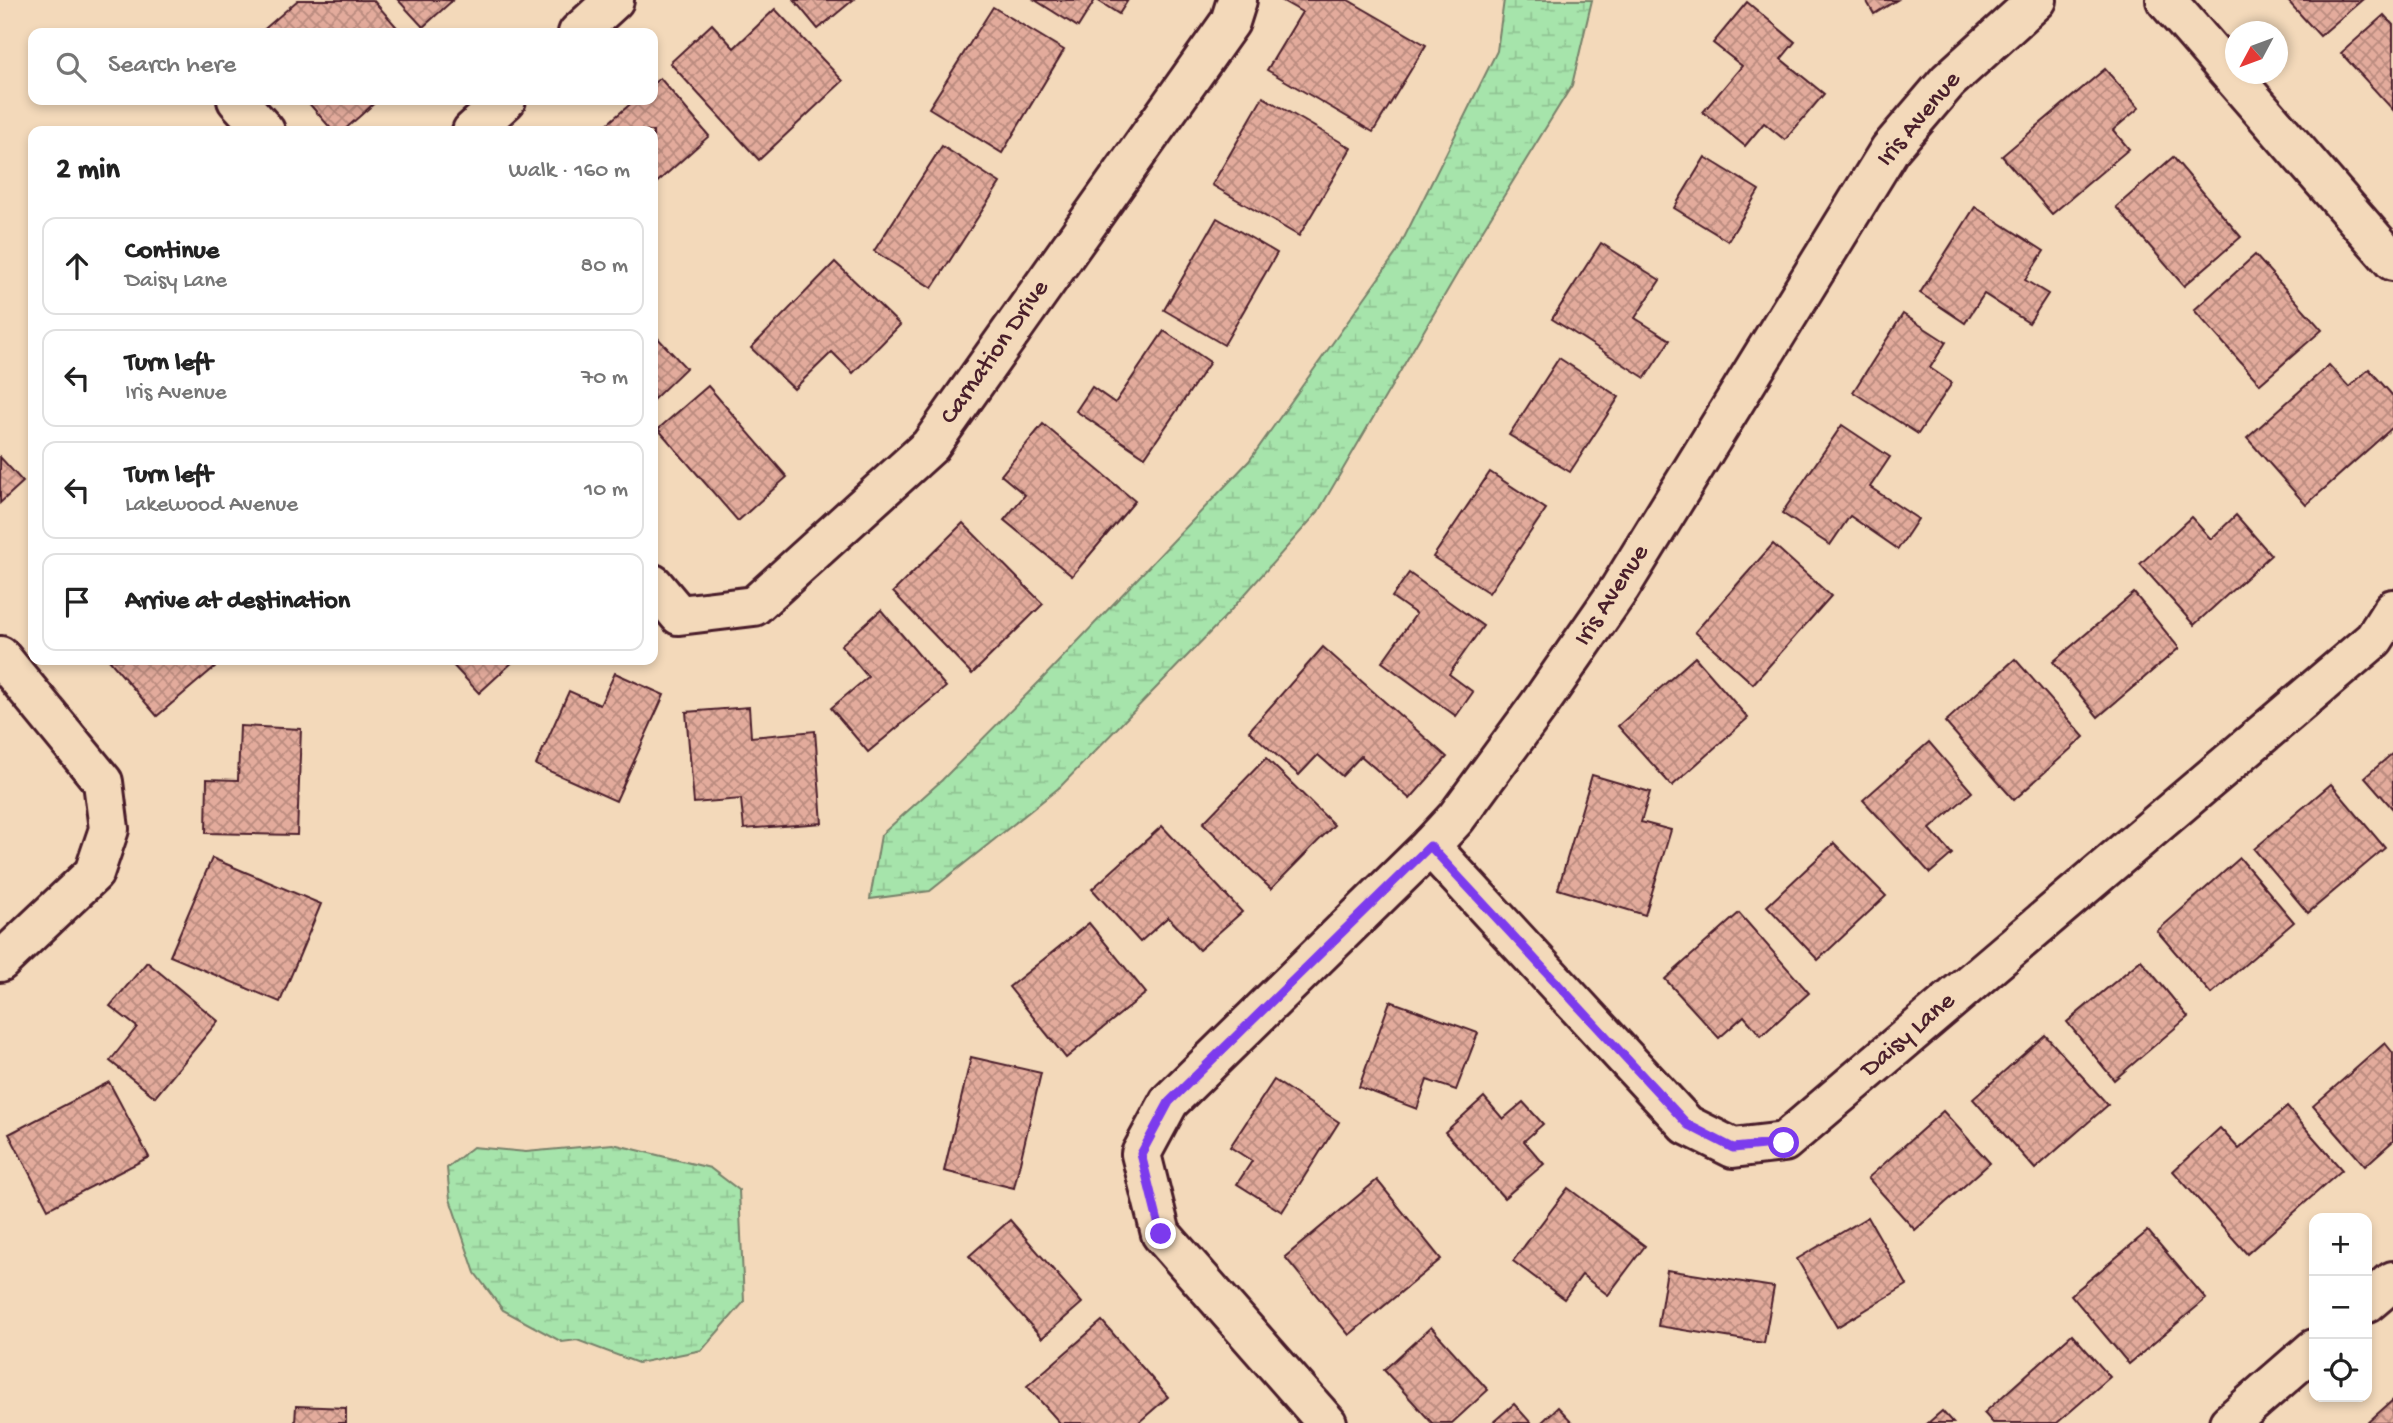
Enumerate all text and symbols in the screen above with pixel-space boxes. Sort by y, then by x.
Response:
north arrow [2225,21,2288,84]
search box [28,28,658,105]
icon: search [52,48,90,86]
text: Search here [108,51,236,82]
street label: Iris Avenue [1871,66,1969,174]
text: 2 min [56,154,120,189]
text: Walk · 160 m [508,158,630,185]
text: Continue [125,237,219,268]
icon: ahead [58,247,96,285]
text: 80 m [581,253,628,280]
text: Daisy Lane [125,268,227,295]
street label: Carnation Drive [935,274,1058,431]
text: Turn left [125,349,213,380]
icon: left [58,359,96,397]
text: 70 m [581,365,628,392]
text: Iris Avenue [125,380,227,407]
text: Turn left [125,461,213,492]
icon: left [58,471,96,509]
text: 10 m [584,477,628,504]
text: Lakewood Avenue [125,492,298,519]
street label: Iris Avenue [1569,539,1658,653]
icon: arrive [58,583,96,621]
text: Arrive at destination [125,587,350,618]
street label: Daisy Lane [1854,986,1963,1087]
route start [1768,1127,1799,1158]
map controls [2309,1213,2372,1402]
button: + [2309,1213,2372,1276]
route end [1145,1218,1176,1249]
button: − [2309,1276,2372,1339]
button: locate [2309,1339,2372,1402]

